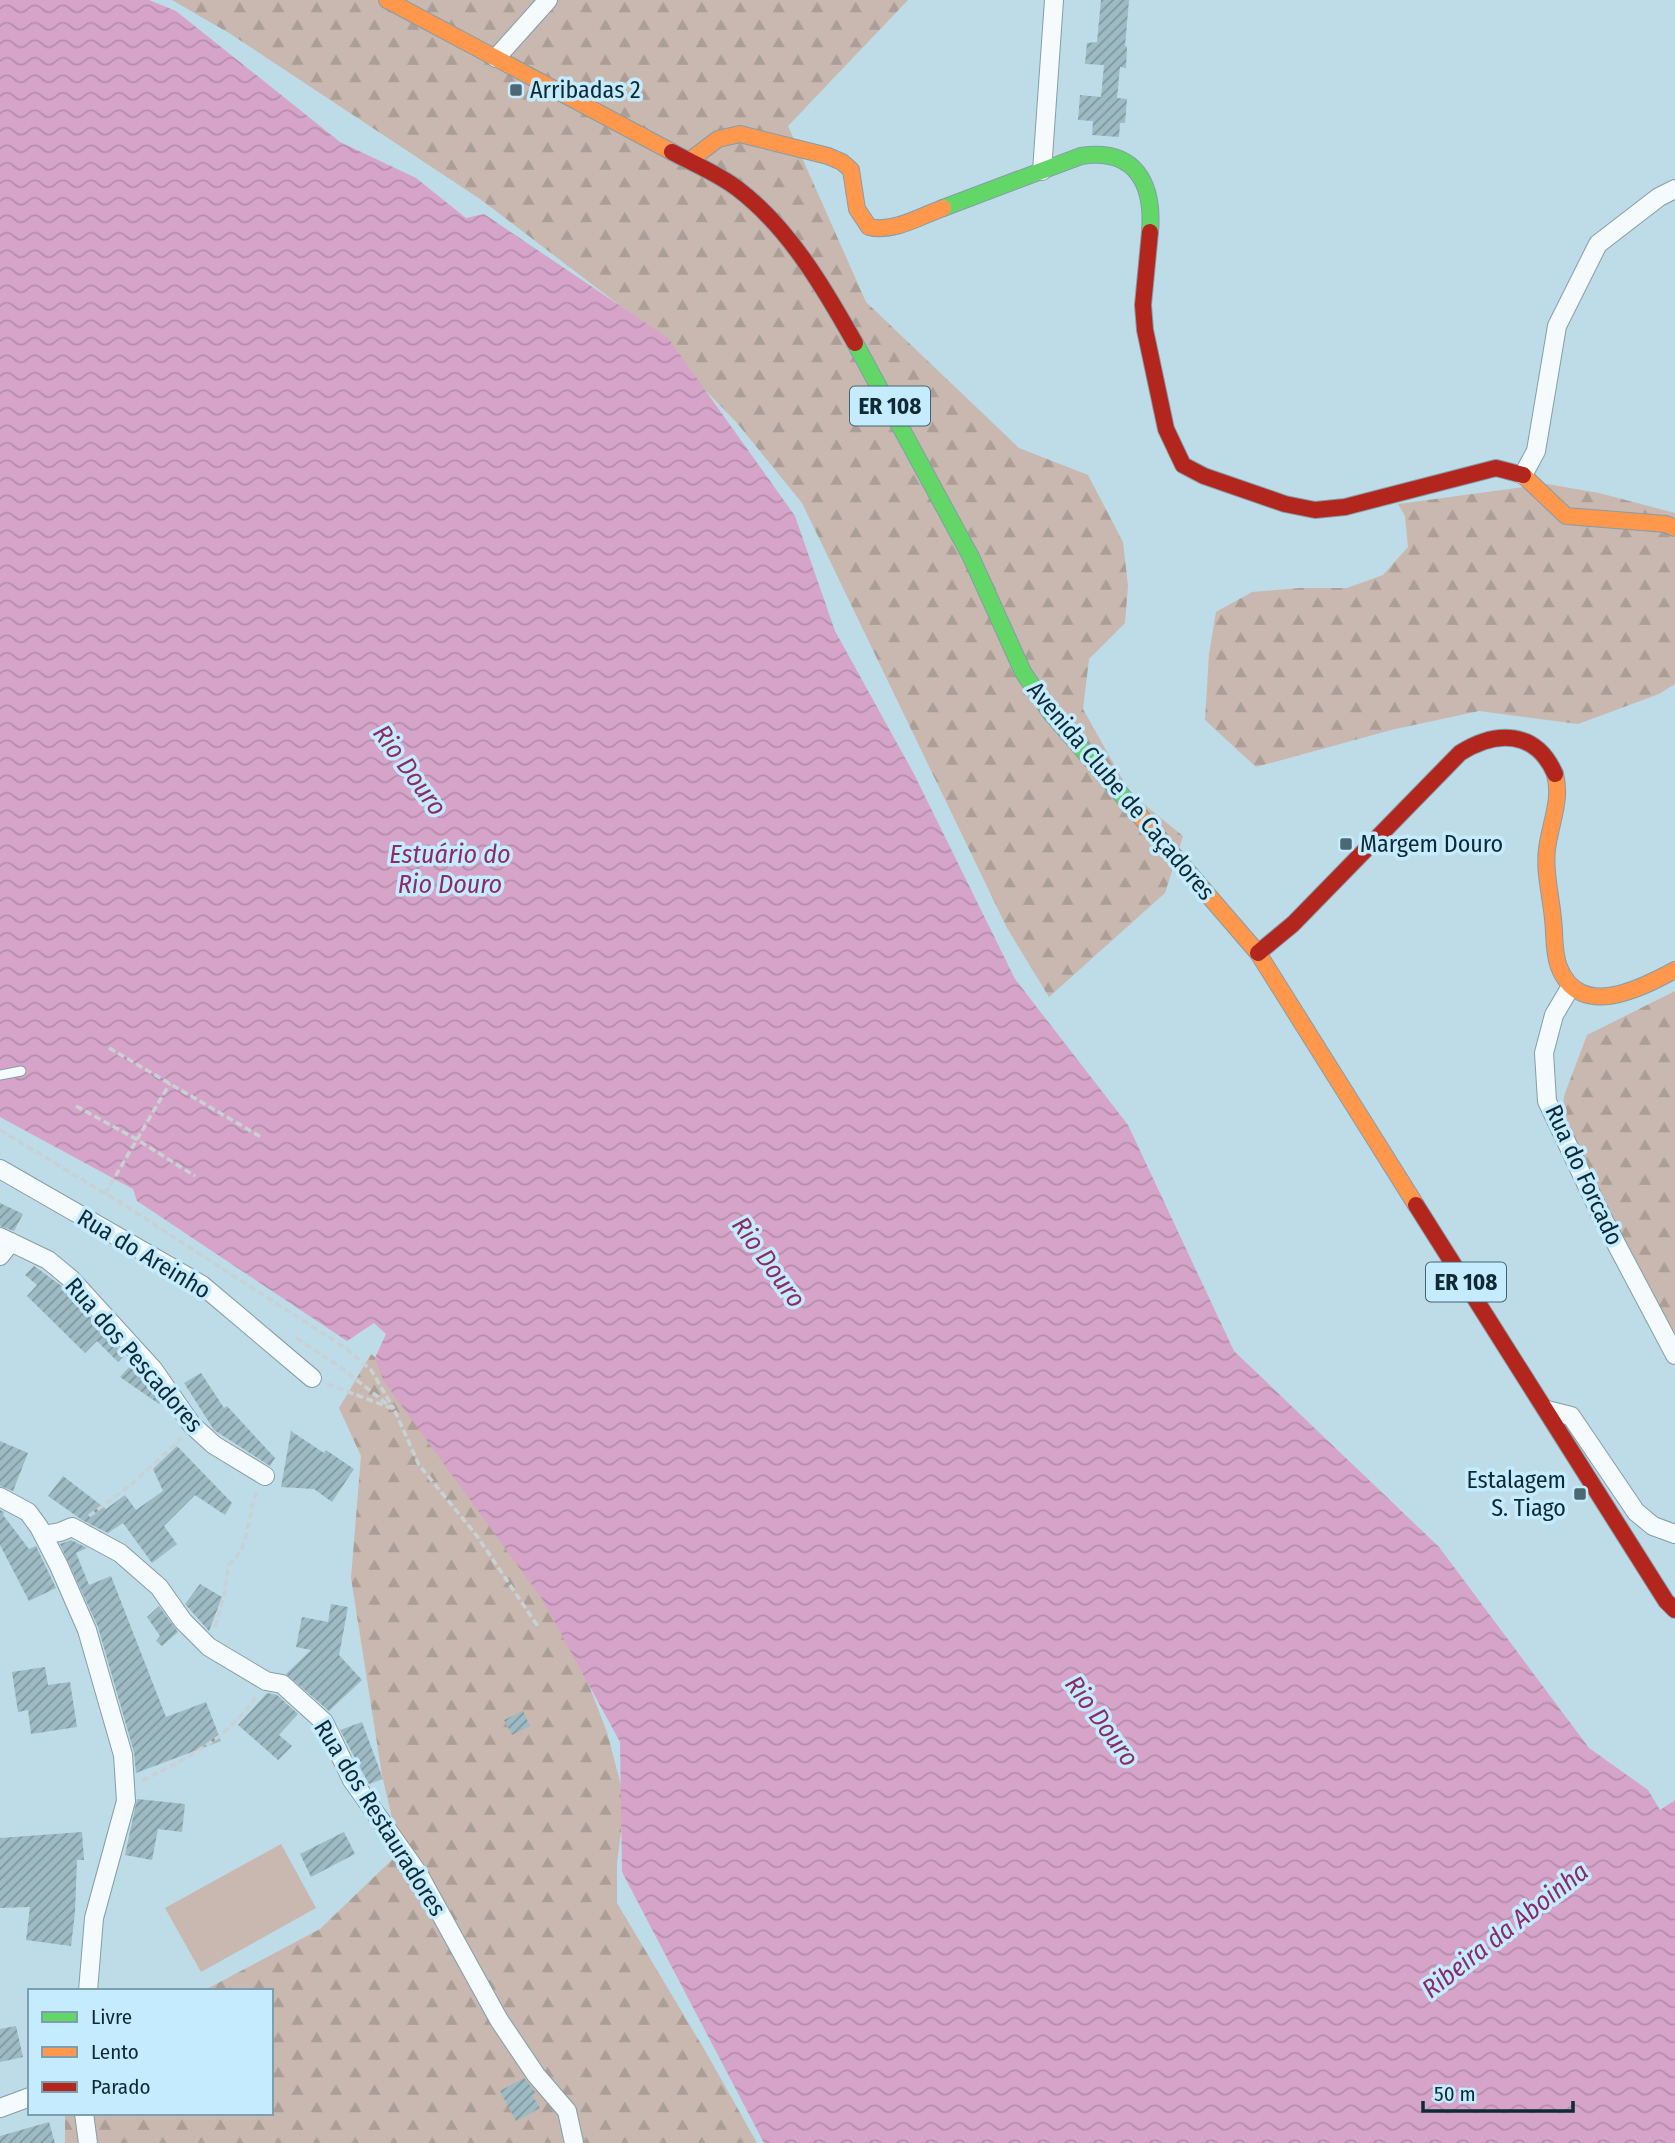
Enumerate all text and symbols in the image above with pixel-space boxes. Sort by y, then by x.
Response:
place label: Arribadas 2 [530,76,641,104]
marker: Arribadas 2 [508,82,524,98]
road number: ER 108 [850,386,930,426]
street label: Avenida Clube de Caçadores [1021,676,1221,906]
water label: Rio Douro [366,719,453,822]
place label: Margem Douro [1360,830,1503,858]
marker: Margem Douro [1338,836,1354,852]
water label: Estuário do Rio Douro [389,839,511,900]
street label: Rua do Forcado [1539,1100,1629,1250]
street label: Rua do Areinho [72,1203,216,1305]
water label: Rio Douro [725,1211,812,1314]
road number: ER 108 [1426,1262,1506,1302]
street label: Rua dos Pescadores [59,1272,209,1438]
place label: Estalagem S. Tiago [1466,1466,1566,1522]
marker: Estalagem S. Tiago [1572,1486,1588,1502]
water label: Rio Douro [1058,1670,1145,1773]
street label: Rua dos Restauradores [308,1715,452,1921]
water label: Ribeira da Aboinha [1416,1856,1595,2005]
legend [28,1989,273,2115]
text: Livre [91,2004,132,2030]
text: Lento [91,2039,139,2065]
scale bar [1423,2070,1574,2114]
text: Parado [91,2074,150,2100]
text: 50 m [1434,2081,1476,2107]

